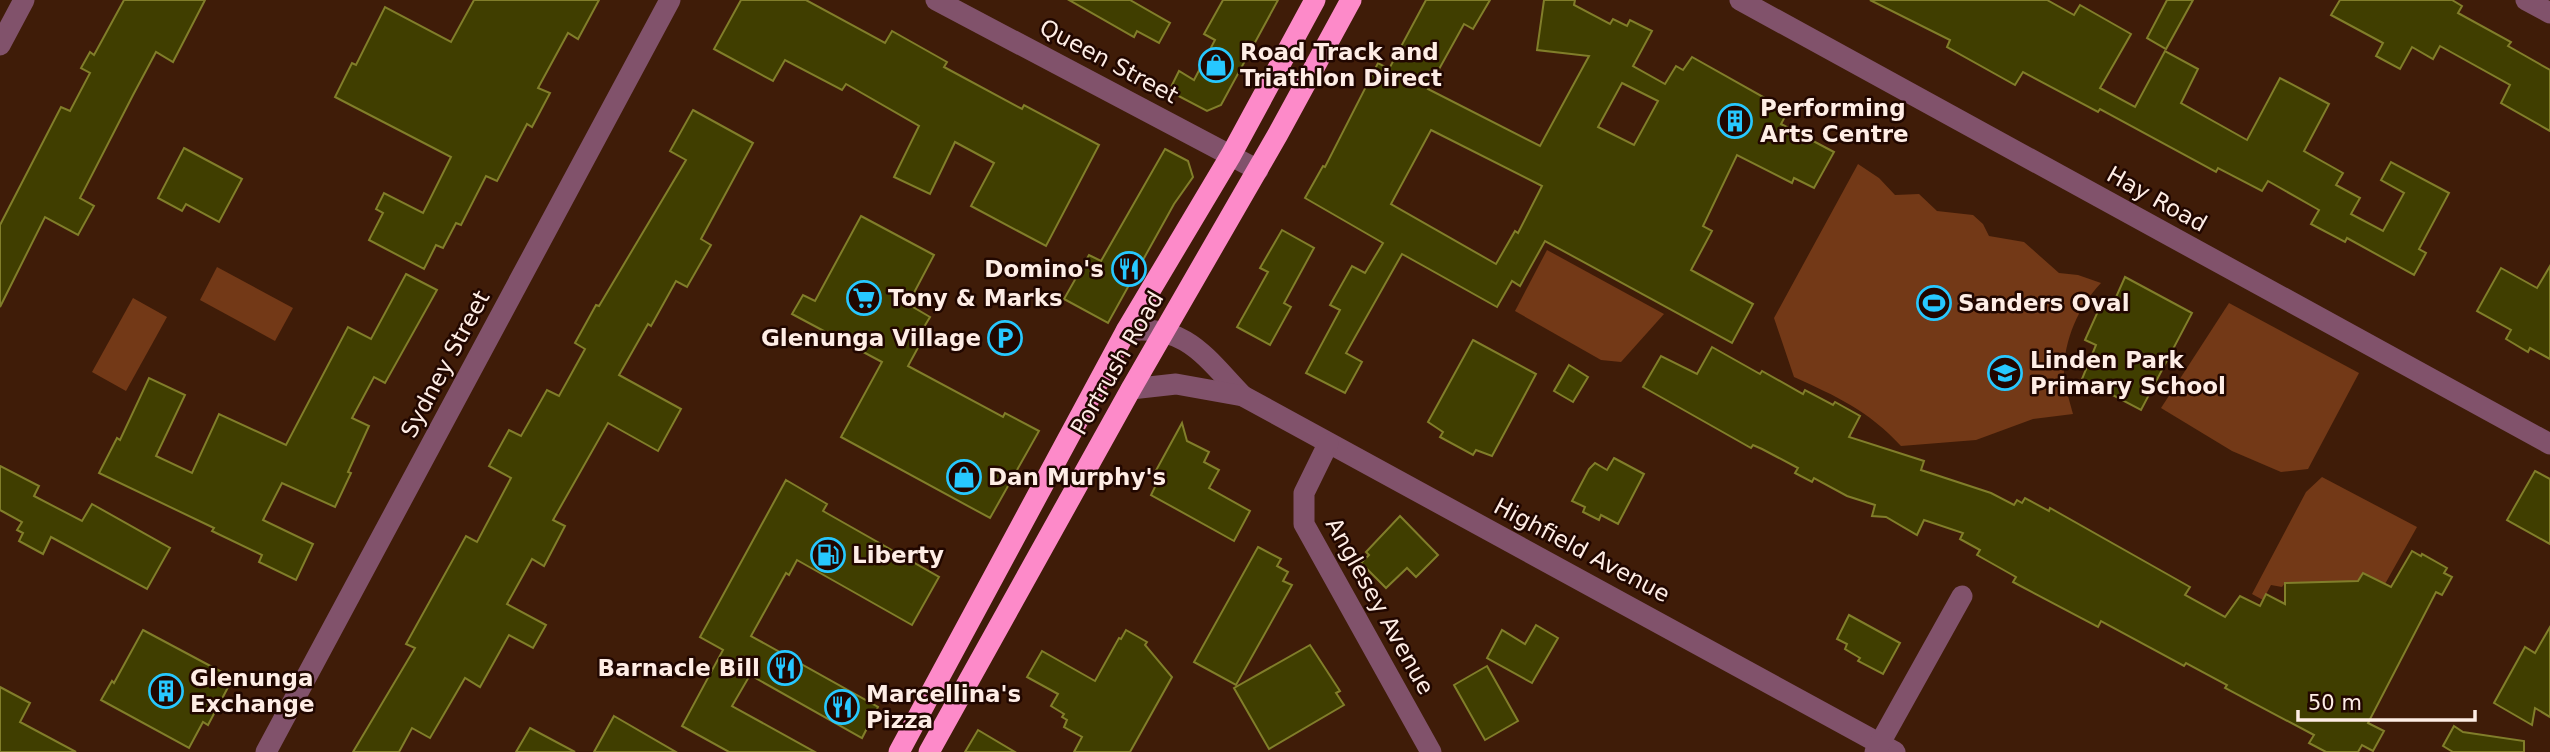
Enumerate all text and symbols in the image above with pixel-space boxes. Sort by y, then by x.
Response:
street label: Queen Street [1035,14,1183,108]
place label: Road Track and Triathlon Direct [1240,39,1442,91]
shop icon: Road Track and Triathlon Direct [1197,46,1235,84]
place label: Performing Arts Centre [1760,95,1909,147]
building icon: Performing Arts Centre [1716,102,1754,140]
street label: Hay Road [2103,161,2211,237]
restaurant icon: Domino's [1110,250,1148,288]
place label: Domino's [984,256,1104,282]
supermarket icon: Tony & Marks [845,279,883,317]
sports icon: Sanders Oval [1915,284,1953,322]
place label: Tony & Marks [888,285,1063,311]
street label: Sydney Street [395,286,495,442]
street label: Portrush Road [1065,287,1169,439]
place label: Sanders Oval [1958,290,2130,316]
parking icon: Glenunga Village [986,319,1024,357]
place label: Glenunga Village [761,325,981,351]
place label: Linden Park Primary School [2030,347,2226,399]
school or university icon: Linden Park Primary School [1986,354,2024,392]
shop icon: Dan Murphy's [945,458,983,496]
place label: Dan Murphy's [988,464,1166,490]
street label: Highfield Avenue [1490,493,1674,607]
street label: Anglesey Avenue [1321,513,1439,699]
fuel station icon: Liberty [809,536,847,574]
place label: Liberty [852,542,944,568]
restaurant icon: Barnacle Bill [766,649,804,687]
place label: Barnacle Bill [597,655,760,681]
place label: Glenunga Exchange [190,665,315,717]
building icon: Glenunga Exchange [147,672,185,710]
scale bar [2298,678,2475,722]
place label: Marcellina's Pizza [866,681,1021,733]
restaurant icon: Marcellina's Pizza [823,688,861,726]
text: 50 m [2308,691,2362,715]

